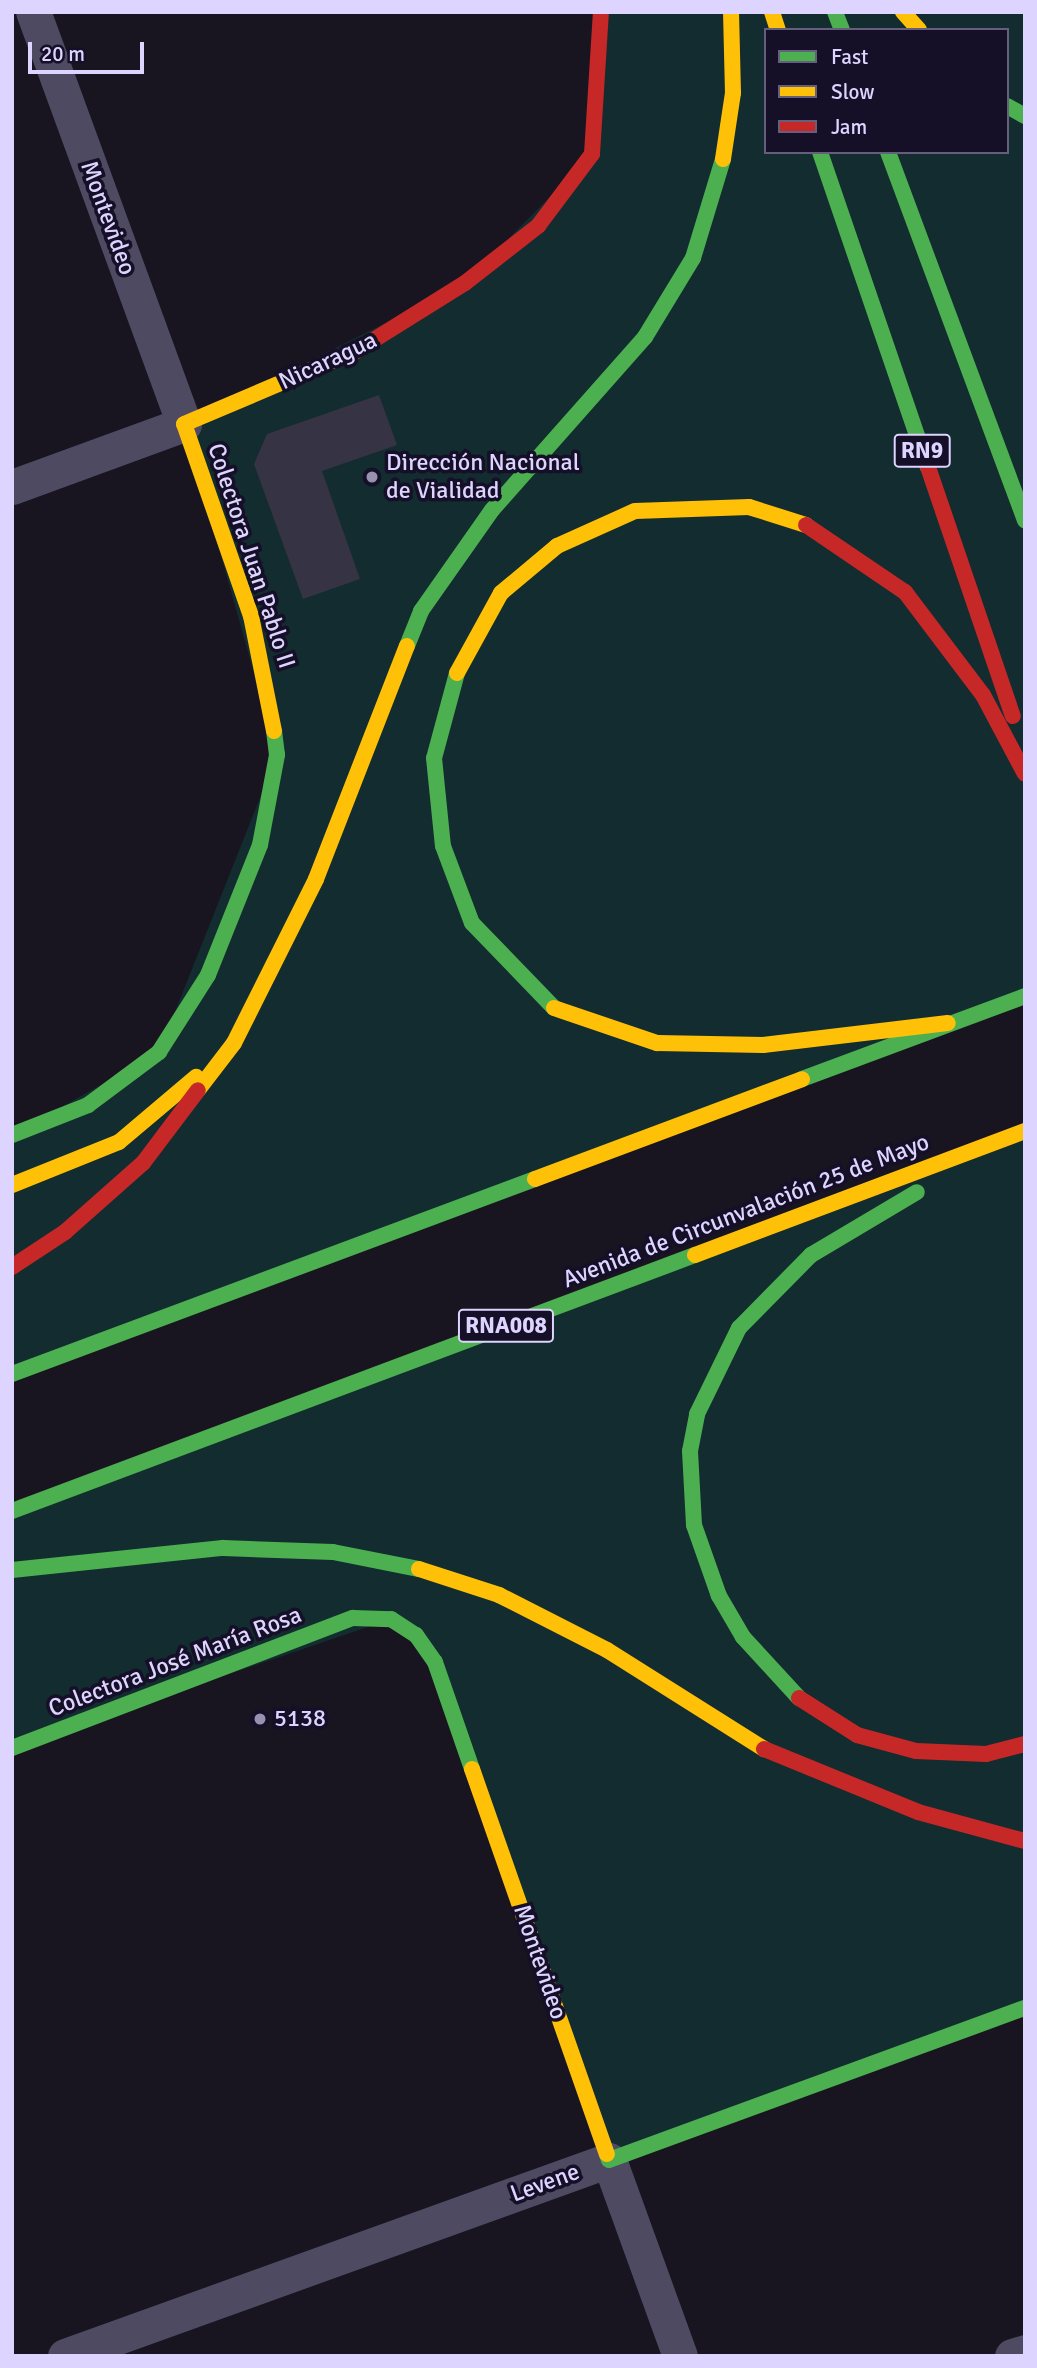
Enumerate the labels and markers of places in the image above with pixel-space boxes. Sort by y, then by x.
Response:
place label: Dirección Nacional de Vialidad [386,449,580,505]
marker: Dirección Nacional de Vialidad [364,469,380,485]
place label: 5138 [274,1705,326,1733]
marker: 5138 [252,1711,268,1727]

